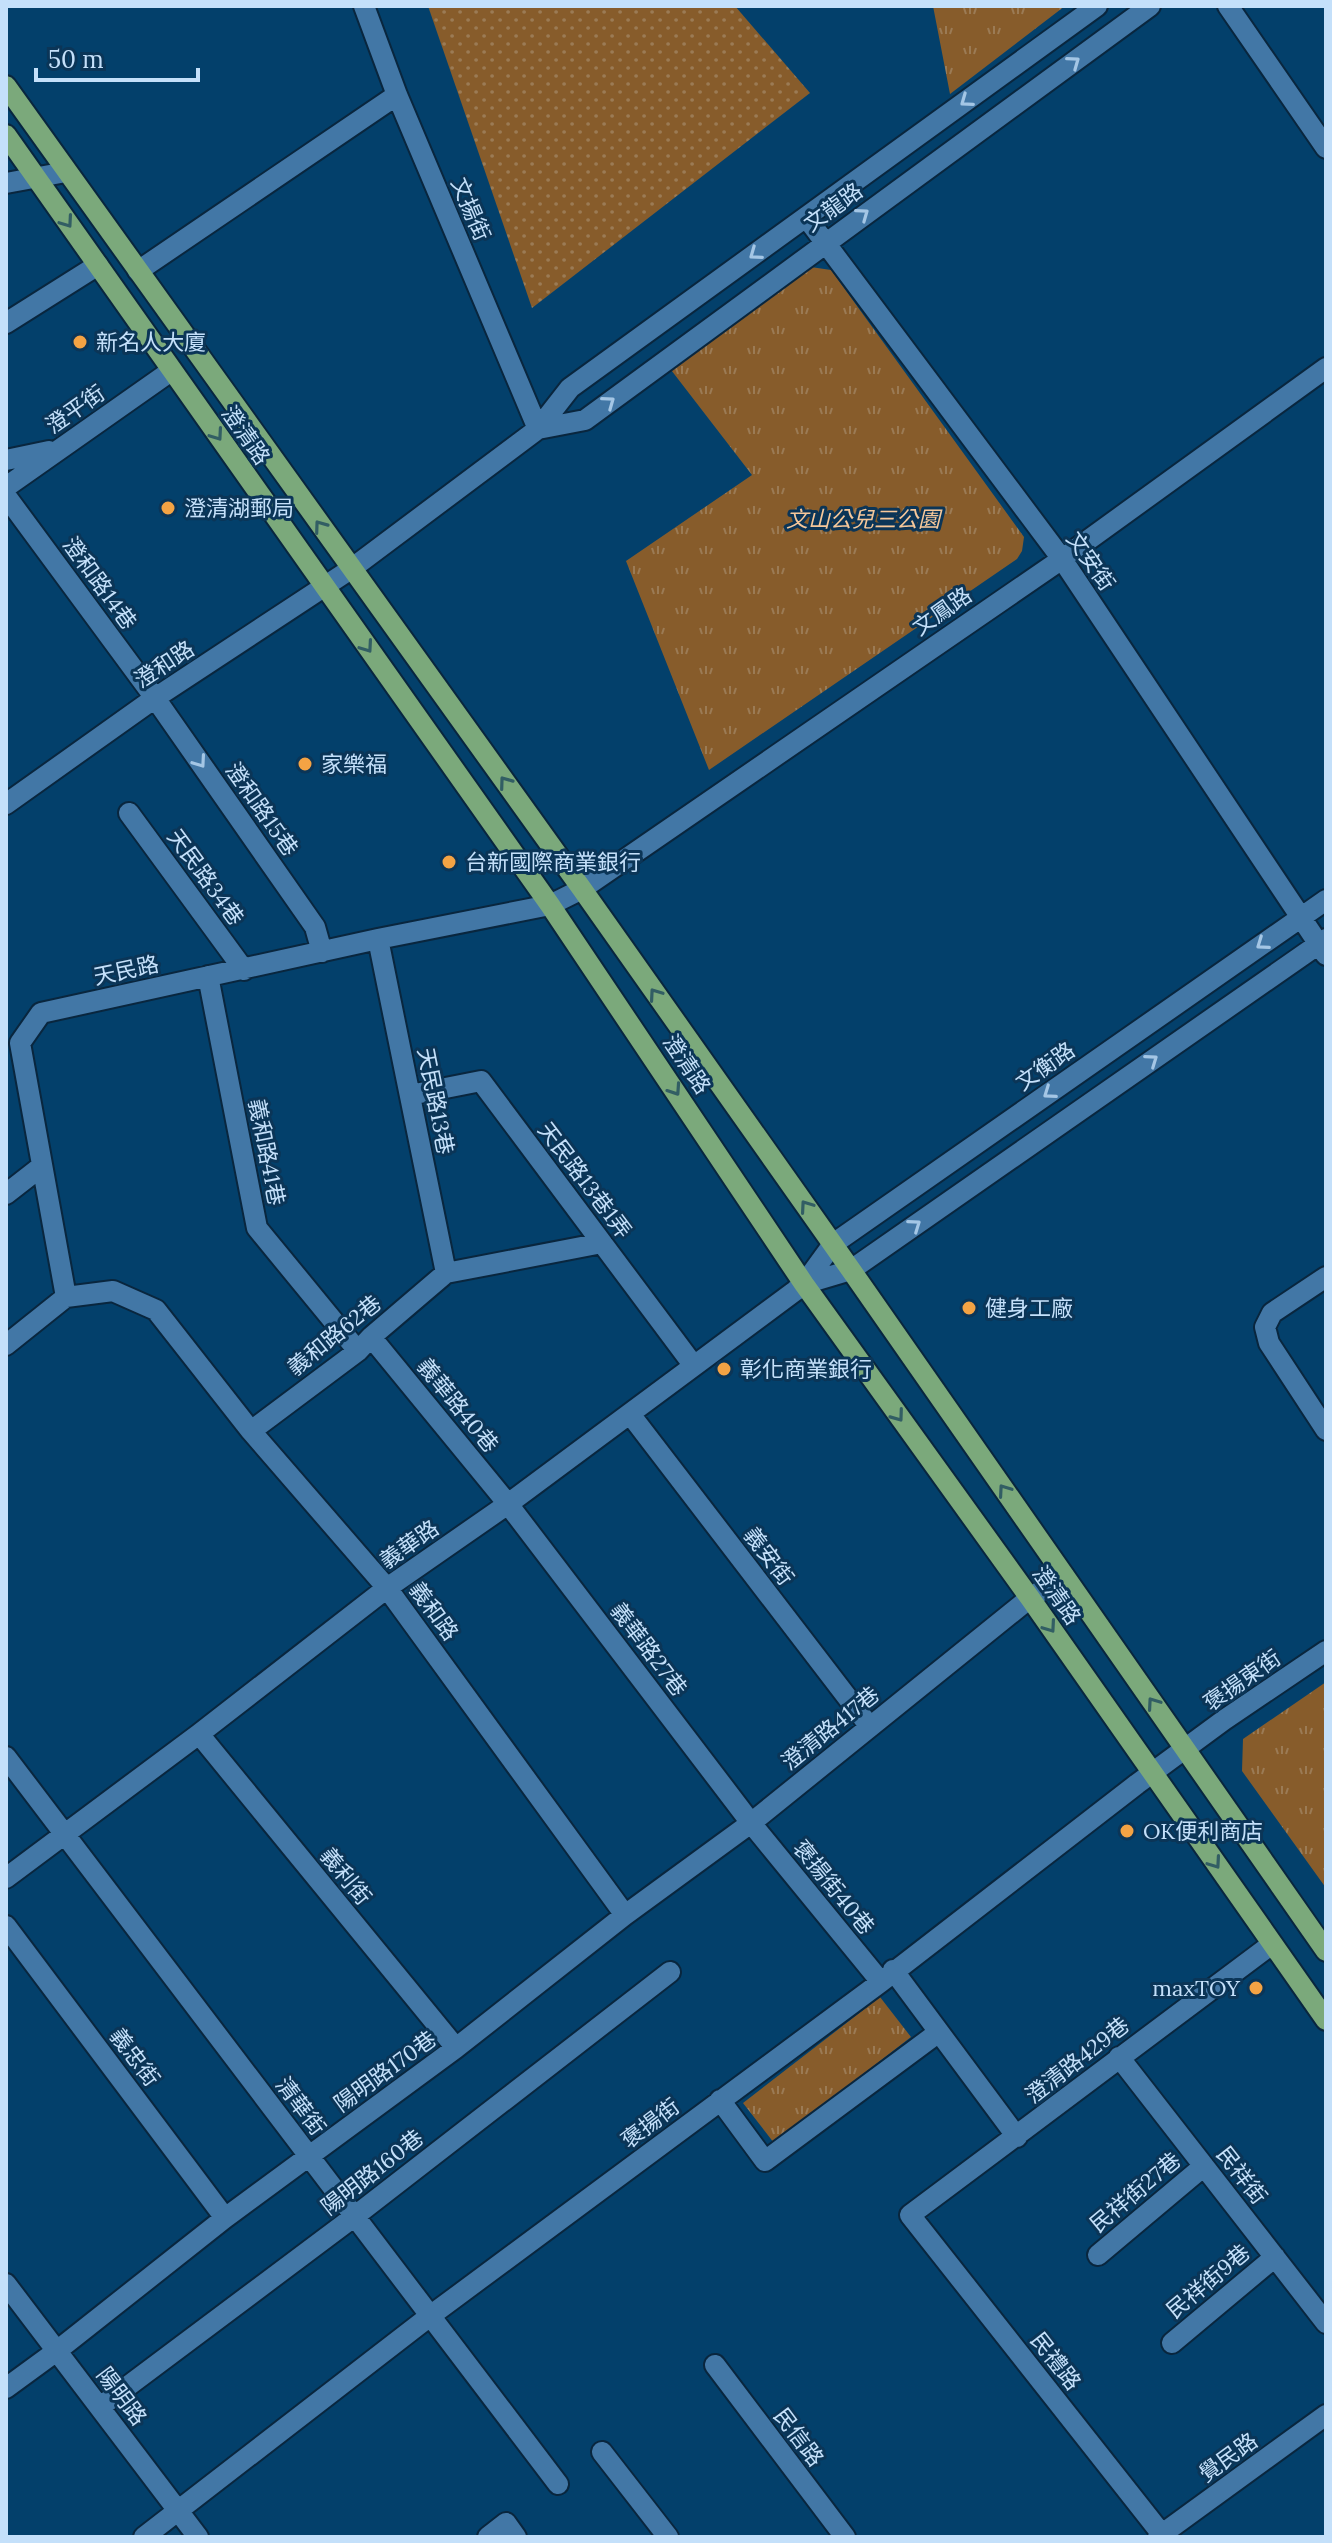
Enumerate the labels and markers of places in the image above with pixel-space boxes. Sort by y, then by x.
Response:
place label: 新名人大廈 [96,328,206,356]
marker: 新名人大廈 [71,333,89,351]
place label: 澄清湖郵局 [184,494,294,522]
marker: 澄清湖郵局 [159,499,177,517]
place label: 家樂福 [321,750,387,778]
marker: 家樂福 [296,755,314,773]
place label: 台新國際商業銀行 [465,848,641,876]
marker: 台新國際商業銀行 [440,853,458,871]
place label: 健身工廠 [985,1294,1073,1322]
marker: 健身工廠 [960,1299,978,1317]
place label: 彰化商業銀行 [740,1355,872,1383]
marker: 彰化商業銀行 [715,1360,733,1378]
place label: OK便利商店 [1143,1817,1263,1845]
marker: OK便利商店 [1118,1822,1136,1840]
place label: maxTOY [1152,1974,1241,2002]
marker: maxTOY [1247,1979,1265,1997]

